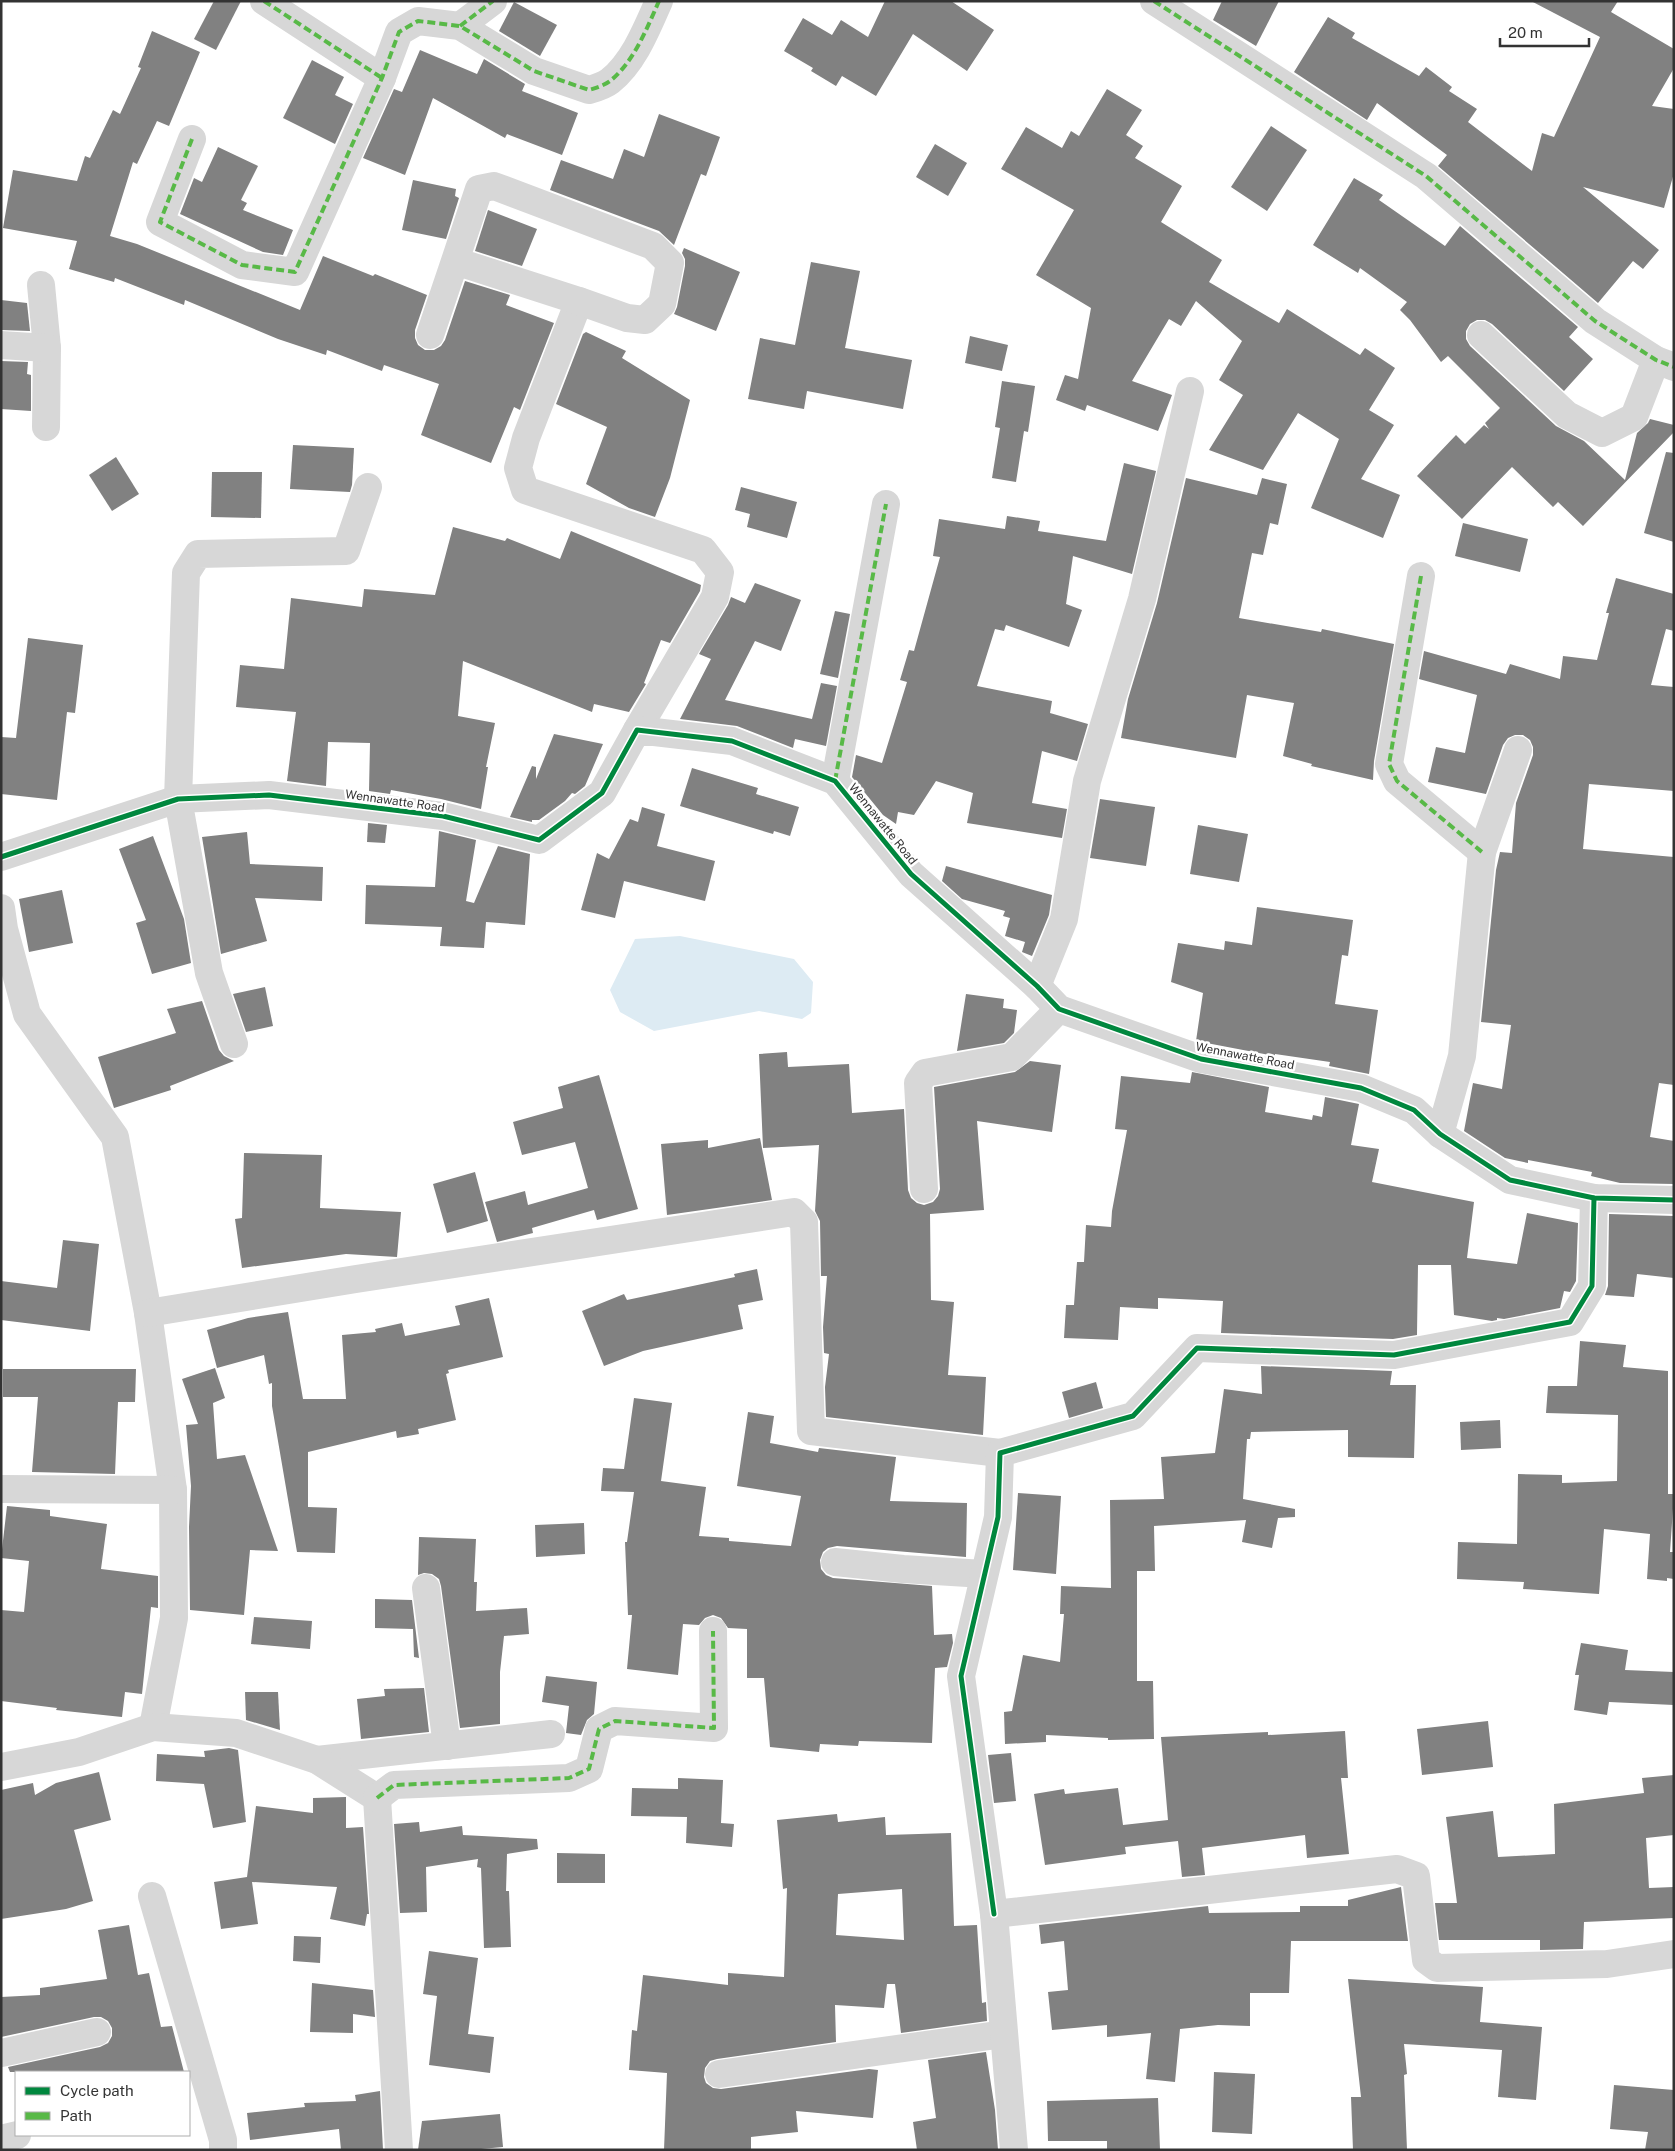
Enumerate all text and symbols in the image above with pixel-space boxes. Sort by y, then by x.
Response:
scale bar [1500,15,1589,47]
text: 20 m [1508,24,1543,41]
street label: Wennawatte Road [846,781,920,867]
street label: Wennawatte Road [344,787,446,815]
street label: Wennawatte Road [1194,1040,1296,1072]
legend [15,2071,190,2136]
text: Cycle path [60,2082,134,2099]
text: Path [60,2107,92,2124]

